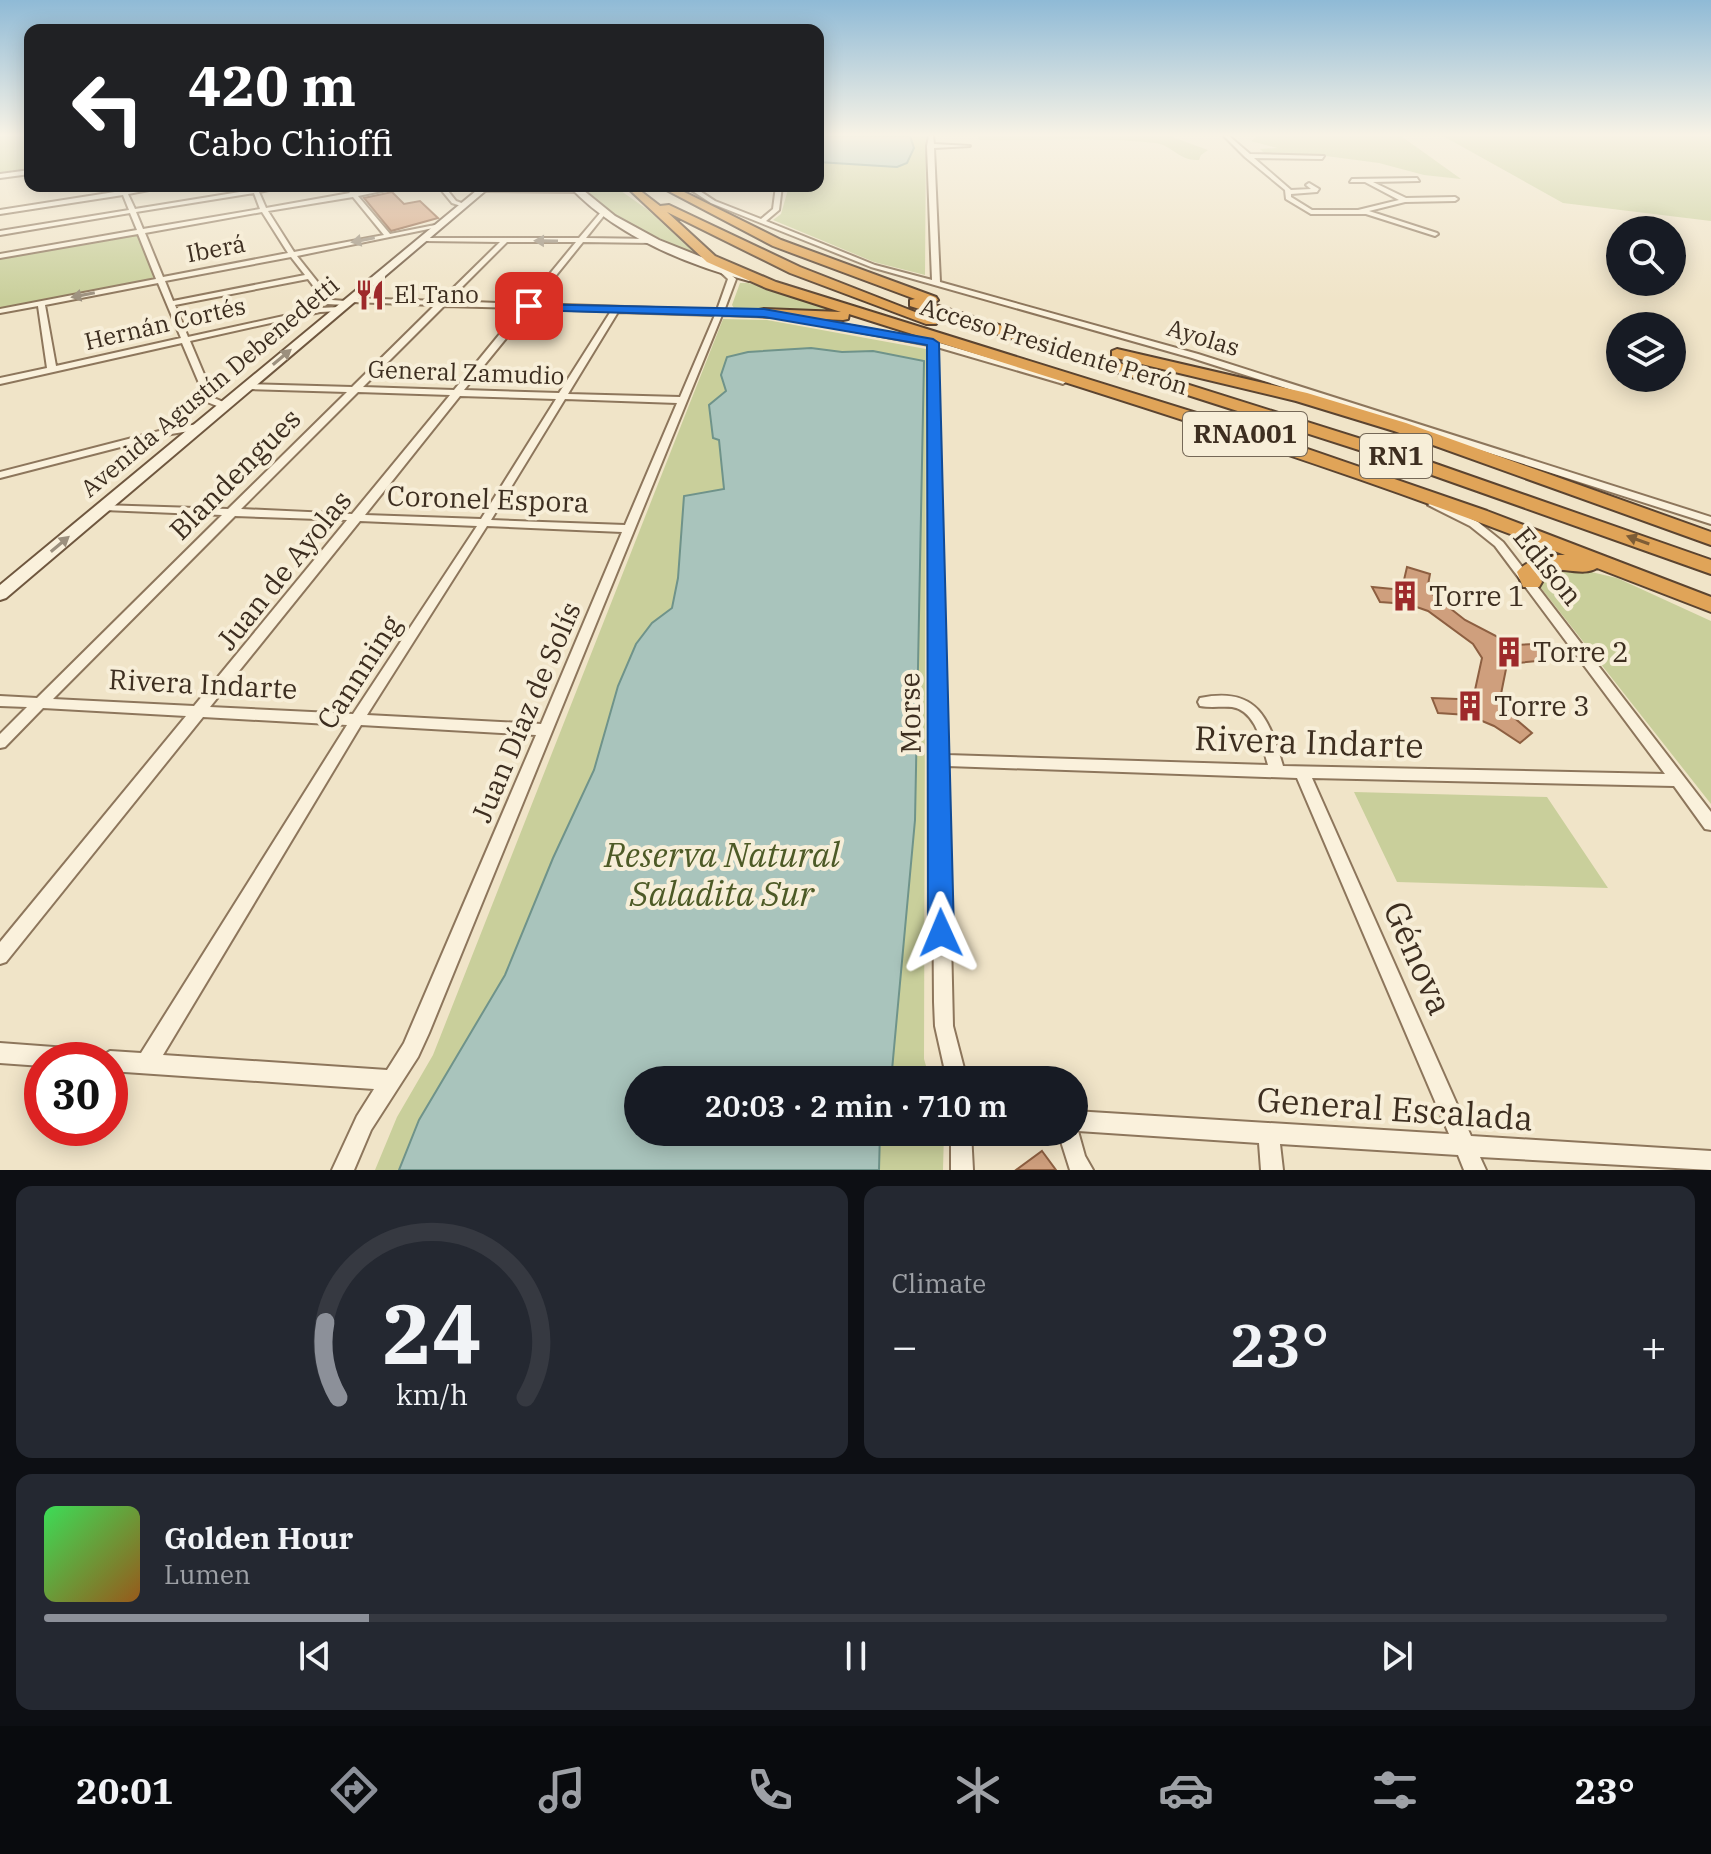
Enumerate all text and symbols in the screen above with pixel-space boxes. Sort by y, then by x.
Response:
text: 420 m [188,49,356,121]
icon: left [56,56,160,160]
text: Cabo Chioffi [188,119,393,166]
map controls [1606,216,1686,392]
button: search [1606,216,1686,296]
street label: Iberá [184,227,248,269]
one-way arrow [350,234,375,247]
one-way arrow [533,235,558,247]
street label: Avenida Agustín Debenedetti [74,269,345,504]
pin [495,272,563,340]
restaurant icon: El Tano [353,278,387,312]
place label: El Tano [394,278,479,310]
icon: arrive [507,284,551,328]
street label: Hernán Cortés [81,289,249,357]
one-way arrow [70,290,95,302]
street label: Acceso Presidente Perón [916,290,1192,402]
street label: Ayolas [1163,311,1243,363]
button: layers [1606,312,1686,392]
one-way arrow [272,349,292,366]
street label: General Zamudio [367,353,565,391]
street label: Blandengues [161,400,308,547]
road number: RNA001 [1183,412,1307,456]
road number: RN1 [1360,434,1432,478]
street label: Coronel Espora [386,476,590,521]
street label: Juan de Ayolas [208,482,359,657]
street label: Edison [1505,519,1591,613]
one-way arrow [1626,533,1650,546]
one-way arrow [49,536,69,553]
place label: Torre 1 [1429,577,1525,614]
building icon: Torre 1 [1388,579,1422,613]
street label: Juan Díaz de Solís [462,596,589,828]
street label: Cannning [308,608,409,736]
place label: Torre 2 [1533,633,1629,670]
building icon: Torre 2 [1492,635,1526,669]
street label: Rivera Indarte [108,660,298,707]
street label: Morse [890,672,929,754]
place label: Torre 3 [1494,687,1590,724]
building icon: Torre 3 [1453,689,1487,723]
street label: Rivera Indarte [1194,715,1424,767]
park label: Reserva Natural Saladita Sur [603,832,840,915]
position arrow [899,891,983,975]
street label: Génova [1374,894,1463,1021]
speed limit sign: 30 [24,1042,128,1146]
street label: General Escalada [1255,1076,1535,1140]
text: 20:03 · 2 min · 710 m [705,1086,1007,1125]
text: Climate [892,1266,986,1300]
text: 24 [382,1279,482,1387]
text: 23° [1229,1305,1329,1384]
text: − [892,1317,918,1374]
text: + [1641,1317,1667,1374]
text: km/h [396,1376,468,1413]
text: Golden Hour [164,1518,353,1557]
text: Lumen [164,1557,251,1591]
icon: previous [293,1634,337,1678]
icon: pause [834,1634,878,1678]
icon: next [1375,1634,1419,1678]
icon: directions [326,1762,382,1818]
icon: music [534,1762,590,1818]
icon: phone [742,1762,798,1818]
icon: climate [950,1762,1006,1818]
icon: car [1158,1762,1214,1818]
icon: filters [1367,1762,1423,1818]
text: 20:01 [76,1767,173,1814]
text: 23° [1575,1767,1635,1814]

